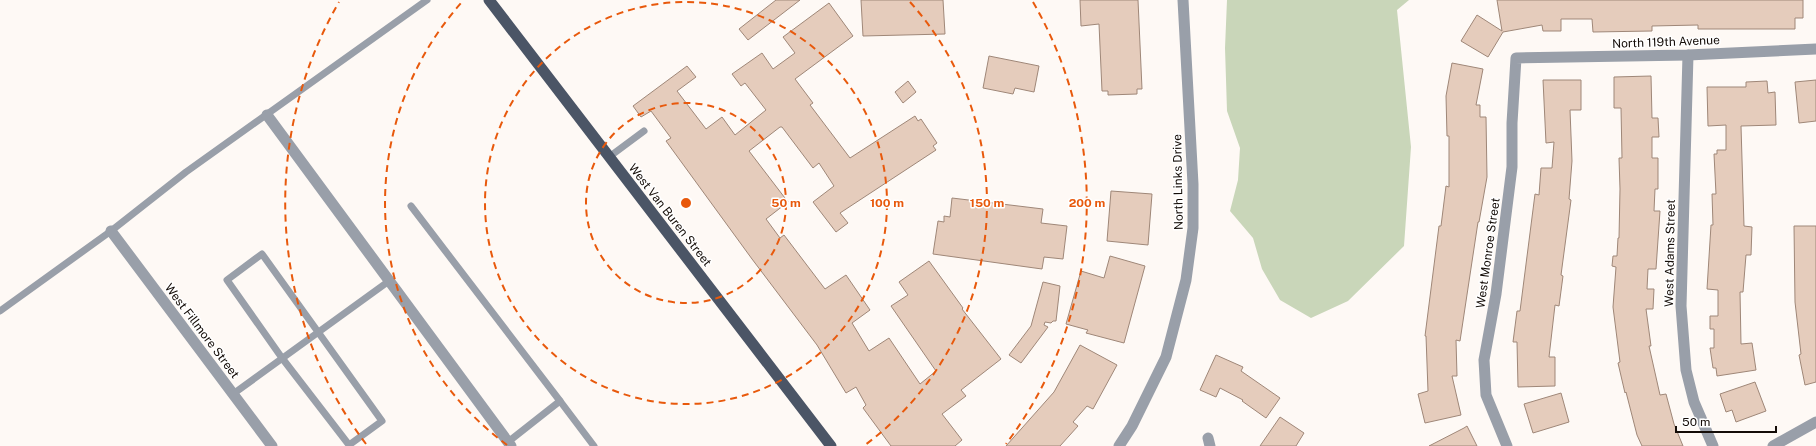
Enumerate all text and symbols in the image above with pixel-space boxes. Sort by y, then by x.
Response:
street label: North 119th Avenue [1612,33,1720,51]
street label: North Links Drive [1170,134,1186,230]
street label: West Van Buren Street [626,161,715,269]
centre of rings [679,196,693,210]
text: 50 m [771,196,801,210]
text: 100 m [870,196,904,210]
text: 150 m [970,196,1004,210]
text: 200 m [1069,196,1105,210]
street label: West Monroe Street [1473,196,1503,309]
street label: West Adams Street [1662,199,1678,307]
street label: West Fillmore Street [162,281,242,381]
scale bar [1676,408,1776,434]
text: 50 m [1682,415,1710,429]

